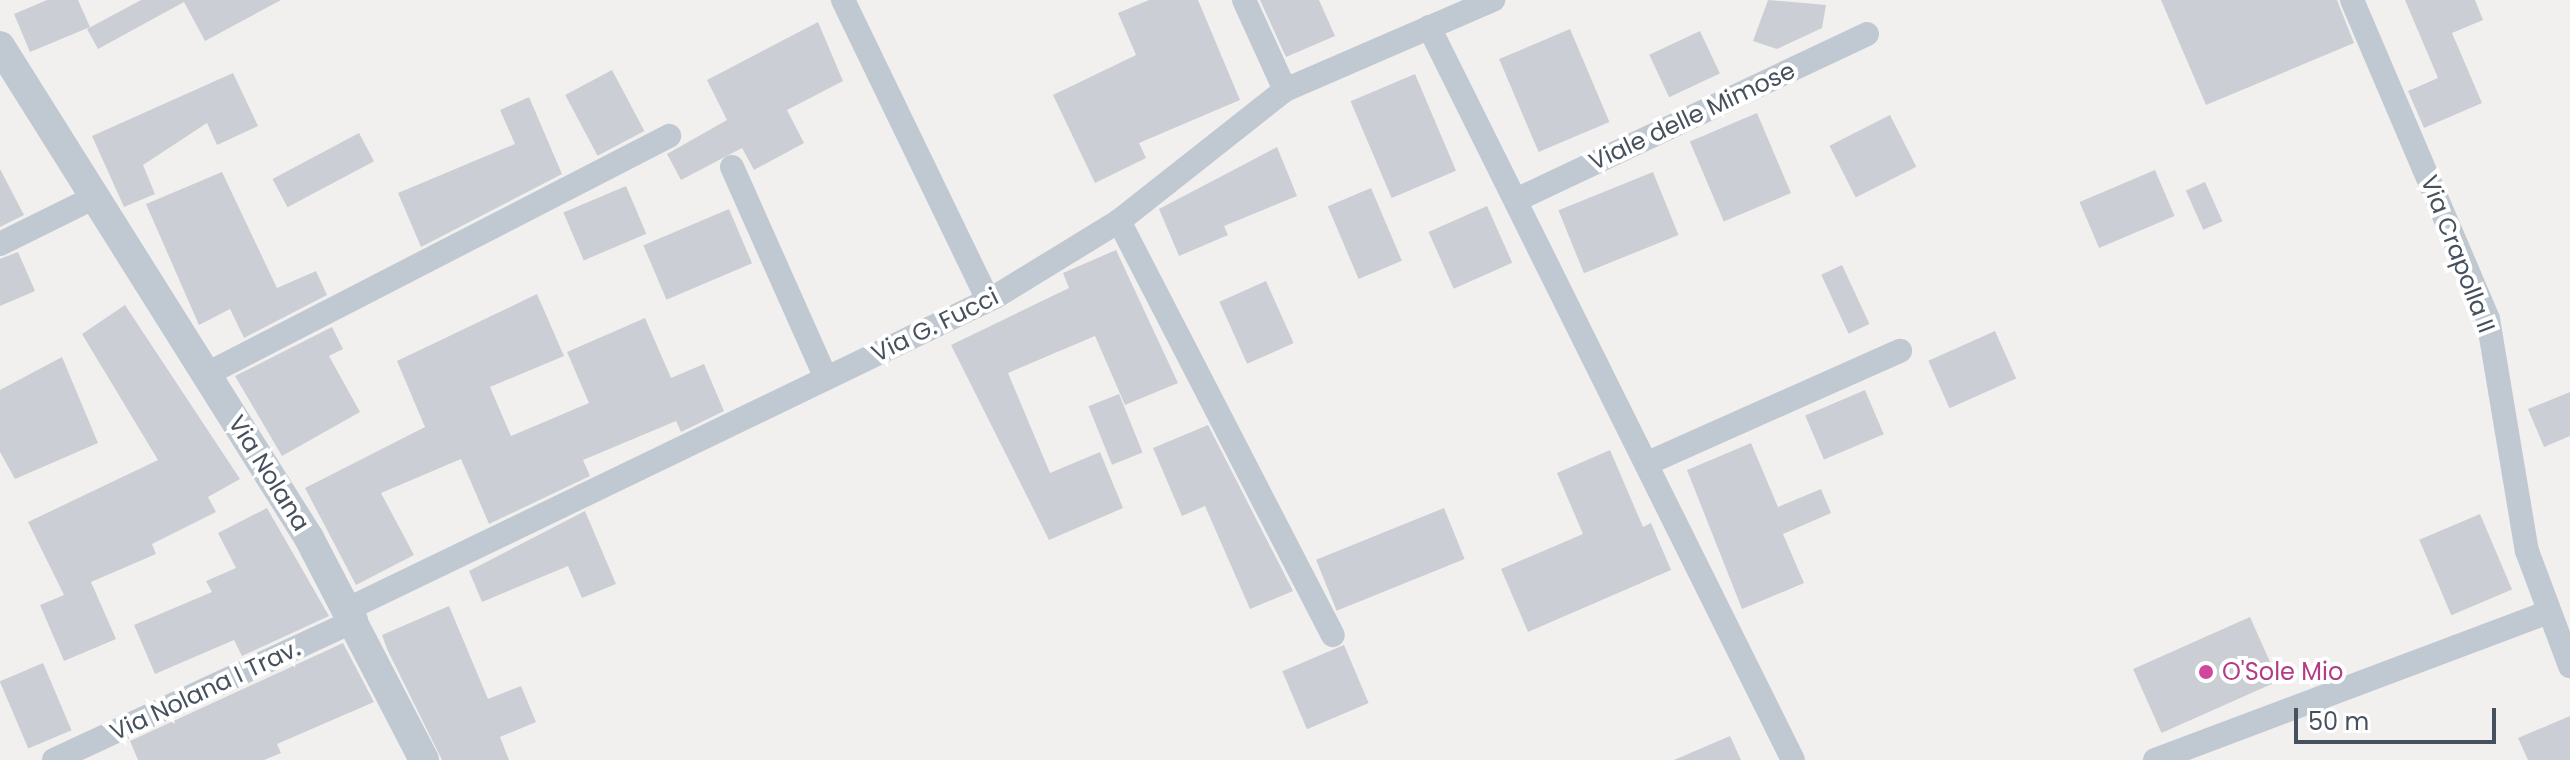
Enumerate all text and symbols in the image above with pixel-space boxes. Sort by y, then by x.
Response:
street label: Viale delle Mimose [1584,56,1800,176]
street label: Via Crapolla II [2415,171,2501,337]
street label: Via G. Fucci [867,282,1003,368]
street label: Via Nolana [222,410,316,536]
street label: Via Nolana I Trav. [106,633,304,747]
place label: O'Sole Mio [2222,658,2343,686]
marker: O'Sole Mio [2197,663,2215,681]
scale bar [2298,692,2500,742]
text: 50 m [2308,705,2369,738]

